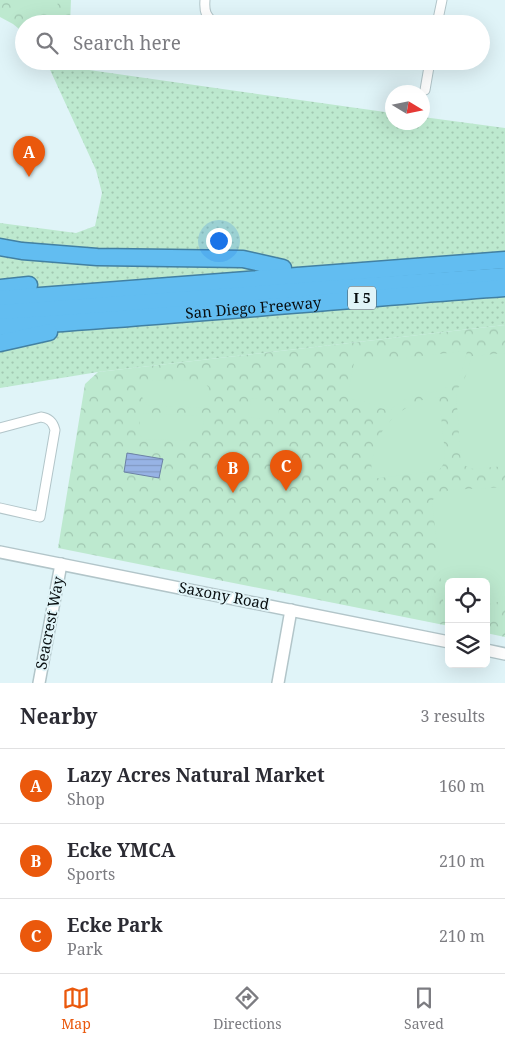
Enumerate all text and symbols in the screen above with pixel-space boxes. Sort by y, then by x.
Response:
search box [15,15,490,70]
icon: search [33,29,61,57]
text: Search here [73,30,181,56]
north arrow [385,85,430,130]
pin: A [13,136,45,177]
your location [206,228,232,254]
road number: I 5 [348,286,376,310]
street label: San Diego Freeway [185,292,322,323]
pin: C [270,450,302,491]
pin: B [217,452,249,493]
street label: Seacrest Way [30,574,68,671]
street label: Saxony Road [177,576,271,614]
map controls [445,578,490,668]
button: locate [445,578,490,623]
button: layers [445,623,490,668]
text: Nearby [20,702,98,730]
text: 3 results [421,705,485,727]
text: Lazy Acres Natural Market [67,762,325,788]
text: A [30,775,42,797]
text: 160 m [439,775,485,797]
text: Shop [67,788,105,810]
text: Ecke YMCA [67,837,175,863]
text: B [31,850,41,872]
text: 210 m [439,850,485,872]
text: Sports [67,863,115,885]
text: Ecke Park [67,912,163,938]
text: C [31,925,41,947]
text: 210 m [439,925,485,947]
text: Park [67,938,103,960]
tab: Map [61,984,91,1033]
tab: Directions [213,984,282,1033]
tab: Saved [404,984,444,1033]

